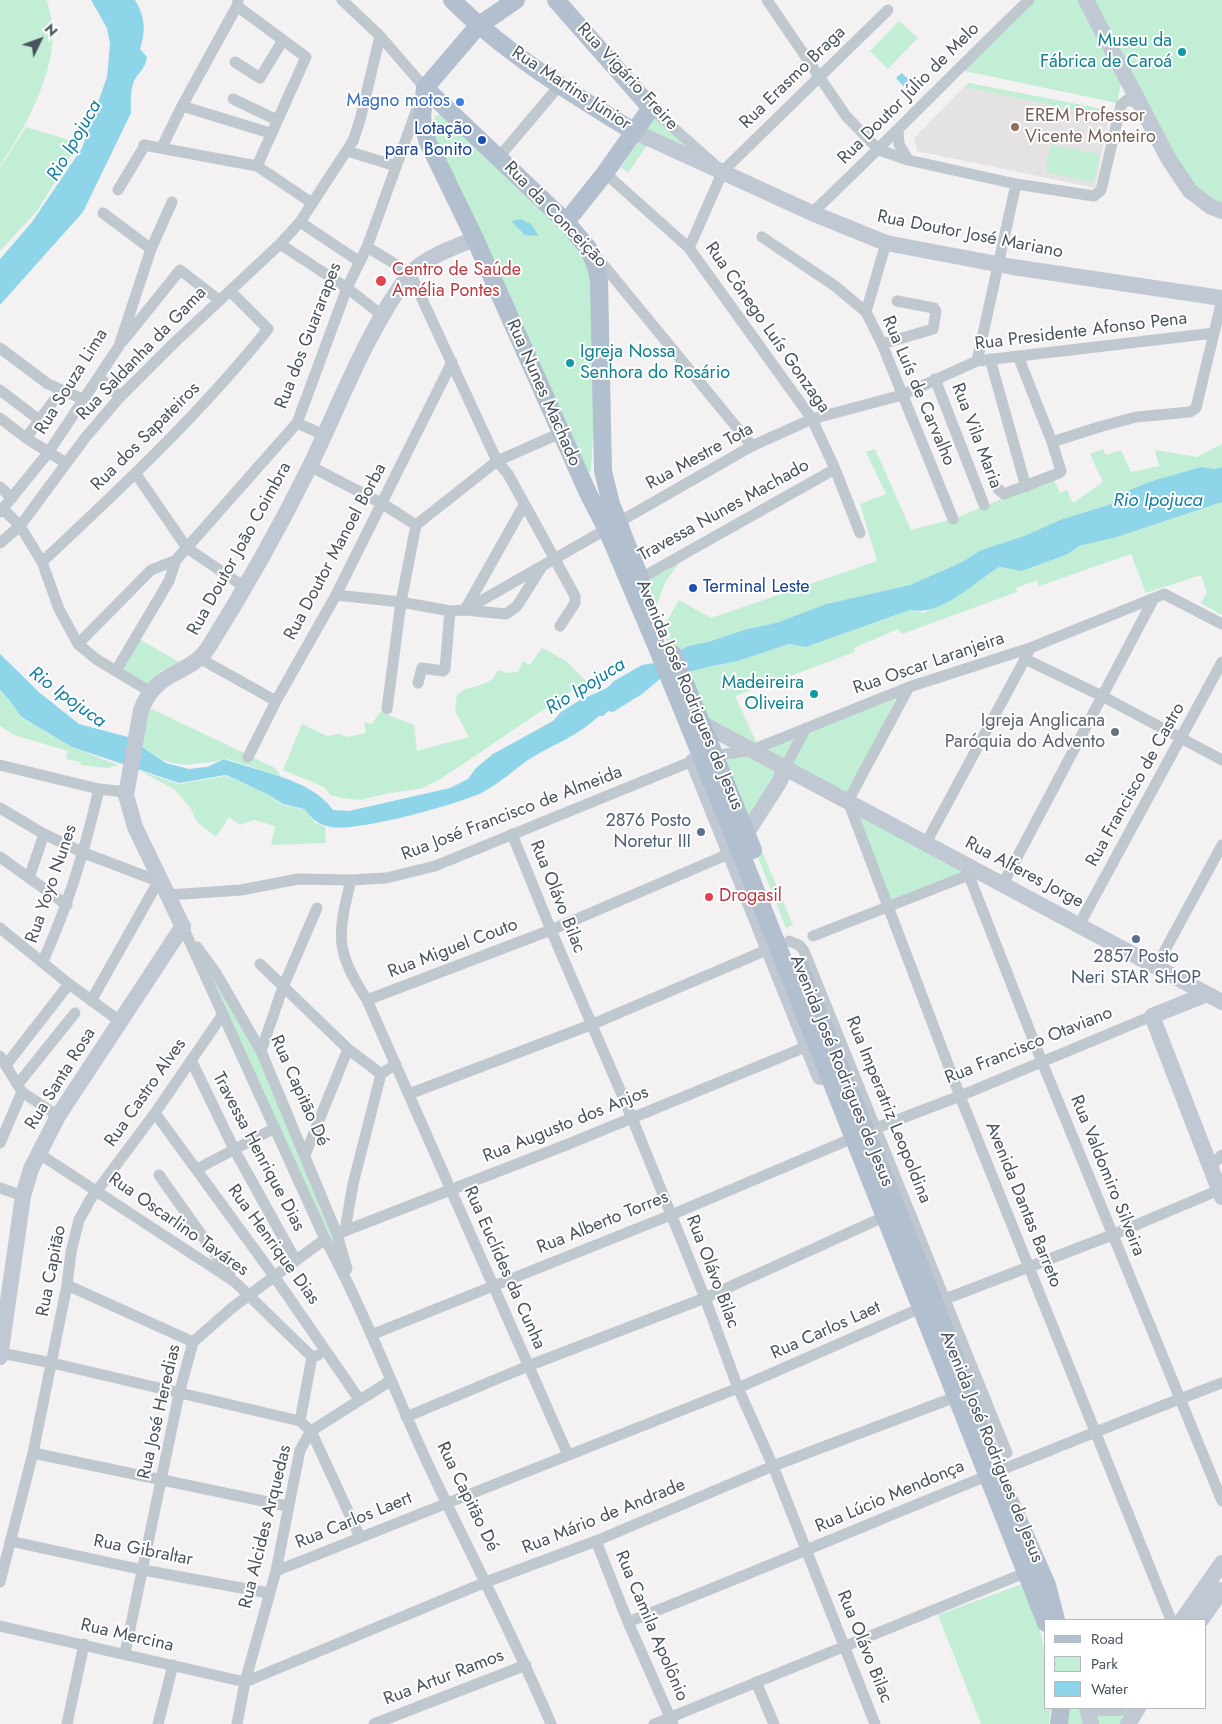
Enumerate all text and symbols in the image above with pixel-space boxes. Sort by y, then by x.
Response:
north arrow [15,15,65,65]
text: N [40,19,62,41]
street label: Rua Vigário Freire [572,19,682,135]
street label: Rua Doutor Júlio de Melo [834,19,984,169]
street label: Rua Erasmo Braga [736,22,850,134]
place label: Museu da Fábrica de Caroá [1040,31,1172,74]
street label: Rua Martins Júnior [507,42,635,136]
marker: Museu da Fábrica de Caroá [1176,46,1188,58]
place label: Magno motos [347,91,450,113]
marker: Magno motos [454,96,466,108]
water label: Rio Ipojuca [43,97,107,185]
place label: EREM Professor Vicente Monteiro [1025,106,1156,148]
place label: Lotação para Bonito [385,119,472,162]
marker: EREM Professor Vicente Monteiro [1009,121,1021,133]
marker: Lotação para Bonito [476,134,488,146]
street label: Rua da Conceição [499,157,611,273]
street label: Rua Doutor José Mariano [875,206,1065,264]
street label: Rua Cônego Luís Gonzaga [700,238,834,418]
street label: Rua dos Guararapes [271,260,347,412]
place label: Centro de Saúde Amélia Pontes [392,260,521,302]
marker: Centro de Saúde Amélia Pontes [374,274,388,288]
street label: Rua Saldanha da Gama [72,283,212,425]
street label: Rua Presidente Afonso Pena [974,308,1188,356]
street label: Rua Luís de Carvalho [877,313,959,469]
street label: Rua Nunes Machado [501,316,585,470]
street label: Rua Souza Lima [31,325,113,439]
place label: Igreja Nossa Senhora do Rosário [580,342,730,384]
marker: Igreja Nossa Senhora do Rosário [564,357,576,369]
street label: Rua dos Sapateiros [87,378,205,496]
street label: Rua Vila Maria [946,380,1006,492]
street label: Rua Mestre Tota [643,419,757,495]
street label: Travessa Nunes Machado [635,455,813,567]
street label: Rua Doutor João Coimbra [183,459,297,639]
street label: Rua Doutor Manoel Borba [280,460,392,644]
water label: Rio Ipojuca [1113,490,1203,512]
street label: Avenida José Rodrigues de Jesus [631,577,747,813]
place label: Terminal Leste [703,577,810,599]
marker: Terminal Leste [687,582,699,594]
street label: Rua Oscar Laranjeira [851,628,1007,700]
water label: Rio Ipojuca [542,654,630,720]
water label: Rio Ipojuca [24,662,110,734]
place label: Madeireira Oliveira [722,673,804,716]
marker: Madeireira Oliveira [808,688,820,700]
street label: Rua Francisco de Castro [1082,699,1190,871]
place label: Igreja Anglicana Paróquia do Advento [945,711,1105,754]
marker: Igreja Anglicana Paróquia do Advento [1109,726,1121,738]
street label: Rua José Francisco de Almeida [399,762,625,866]
place label: 2876 Posto Noretur III [605,811,691,854]
street label: Rua Yoyo Nunes [22,822,82,946]
marker: 2876 Posto Noretur III [695,826,707,838]
street label: Rua Alferes Jorge [961,833,1087,913]
street label: Rua Olávo Bilac [525,838,589,956]
place label: Drogasil [719,886,782,908]
marker: Drogasil [703,891,715,903]
street label: Rua Miguel Couto [385,914,521,984]
marker: 2857 Posto Neri STAR SHOP [1130,933,1142,945]
place label: 2857 Posto Neri STAR SHOP [1071,947,1201,990]
street label: Avenida José Rodrigues de Jesus [785,952,897,1190]
street label: Rua Francisco Otaviano [942,1003,1116,1089]
street label: Rua Imperatriz Leopoldina [841,1013,935,1207]
street label: Rua Santa Rosa [21,1024,101,1134]
street label: Rua Capitão Dé [265,1032,333,1150]
street label: Rua Castro Alves [101,1035,191,1151]
street label: Travessa Henrique Dias [207,1069,309,1235]
street label: Rua Augusto dos Anjos [480,1082,652,1168]
street label: Rua Valdomiro Silveira [1065,1092,1149,1260]
street label: Avenida Dantas Barreto [980,1119,1066,1291]
street label: Rua Oscarlino Taváres [104,1168,252,1282]
street label: Rua Henrique Dias [222,1181,324,1309]
street label: Rua Euclídes da Cunha [458,1183,550,1353]
street label: Rua Alberto Torres [534,1187,672,1259]
street label: Rua Olávo Bilac [680,1212,744,1332]
street label: Rua Capitão [33,1224,71,1318]
street label: Rua Carlos Laet [768,1297,884,1365]
street label: Avenida José Rodrigues de Jesus [935,1328,1047,1566]
street label: Rua José Heredias [134,1342,186,1482]
street label: Rua Capitão Dé [431,1439,503,1555]
street label: Rua Alcides Arquedas [235,1443,297,1611]
street label: Rua Lúcio Mendonça [812,1456,968,1538]
street label: Rua Mário de Andrade [519,1474,689,1560]
street label: Rua Carlos Laert [293,1488,415,1554]
street label: Rua Gibraltar [92,1531,194,1571]
street label: Rua Camila Apolônio [610,1548,692,1704]
street label: Rua Olávo Bilac [832,1588,896,1706]
street label: Rua Mercina [78,1615,176,1657]
legend [1044,1619,1207,1709]
text: Road [1091,1628,1123,1650]
street label: Rua Artur Ramos [381,1645,507,1711]
text: Park [1091,1653,1118,1675]
text: Water [1091,1678,1128,1700]

